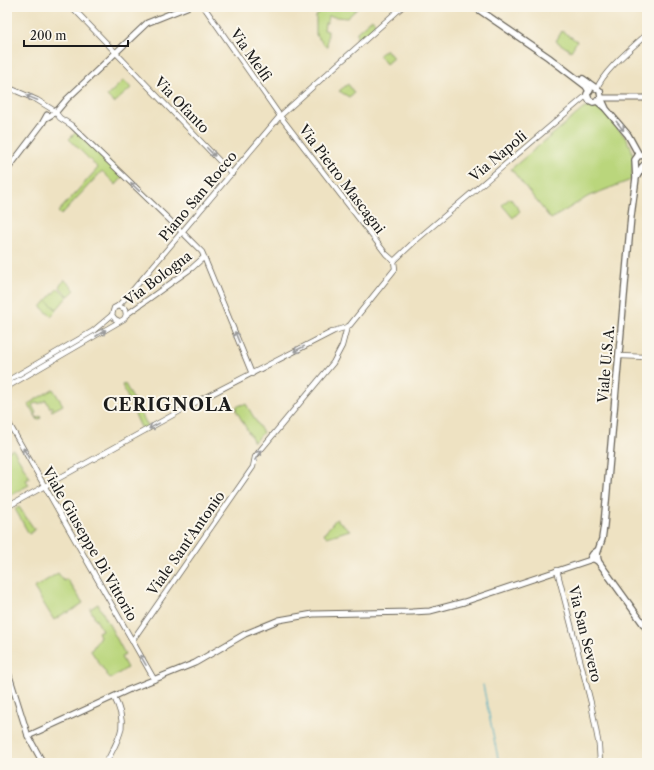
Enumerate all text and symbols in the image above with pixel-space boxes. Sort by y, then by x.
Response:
scale bar [24,22,128,48]
street label: Via Melfi [226,24,276,85]
text: 200 m [30,28,67,43]
street label: Via Ofanto [150,72,213,137]
one-way arrow [26,94,38,101]
street label: Via Pietro Mascagni [294,120,389,237]
one-way arrow [616,120,625,131]
street label: Via Napoli [465,127,530,186]
one-way arrow [206,146,215,157]
street label: Piano San Rocco [155,147,241,245]
one-way arrow [130,182,140,191]
street label: Via Bologna [120,246,196,310]
street label: Viale U.S.A. [594,325,618,404]
one-way arrow [95,328,107,336]
one-way arrow [233,332,241,344]
one-way arrow [293,346,305,353]
district label: CERIGNOLA [103,394,233,416]
one-way arrow [148,422,160,430]
one-way arrow [21,447,29,459]
one-way arrow [255,449,263,461]
street label: Viale Giuseppe Di Vittorio [38,463,141,624]
street label: Viale Sant'Antonio [143,487,229,600]
street label: Via San Severo [564,583,606,684]
one-way arrow [138,654,146,666]

